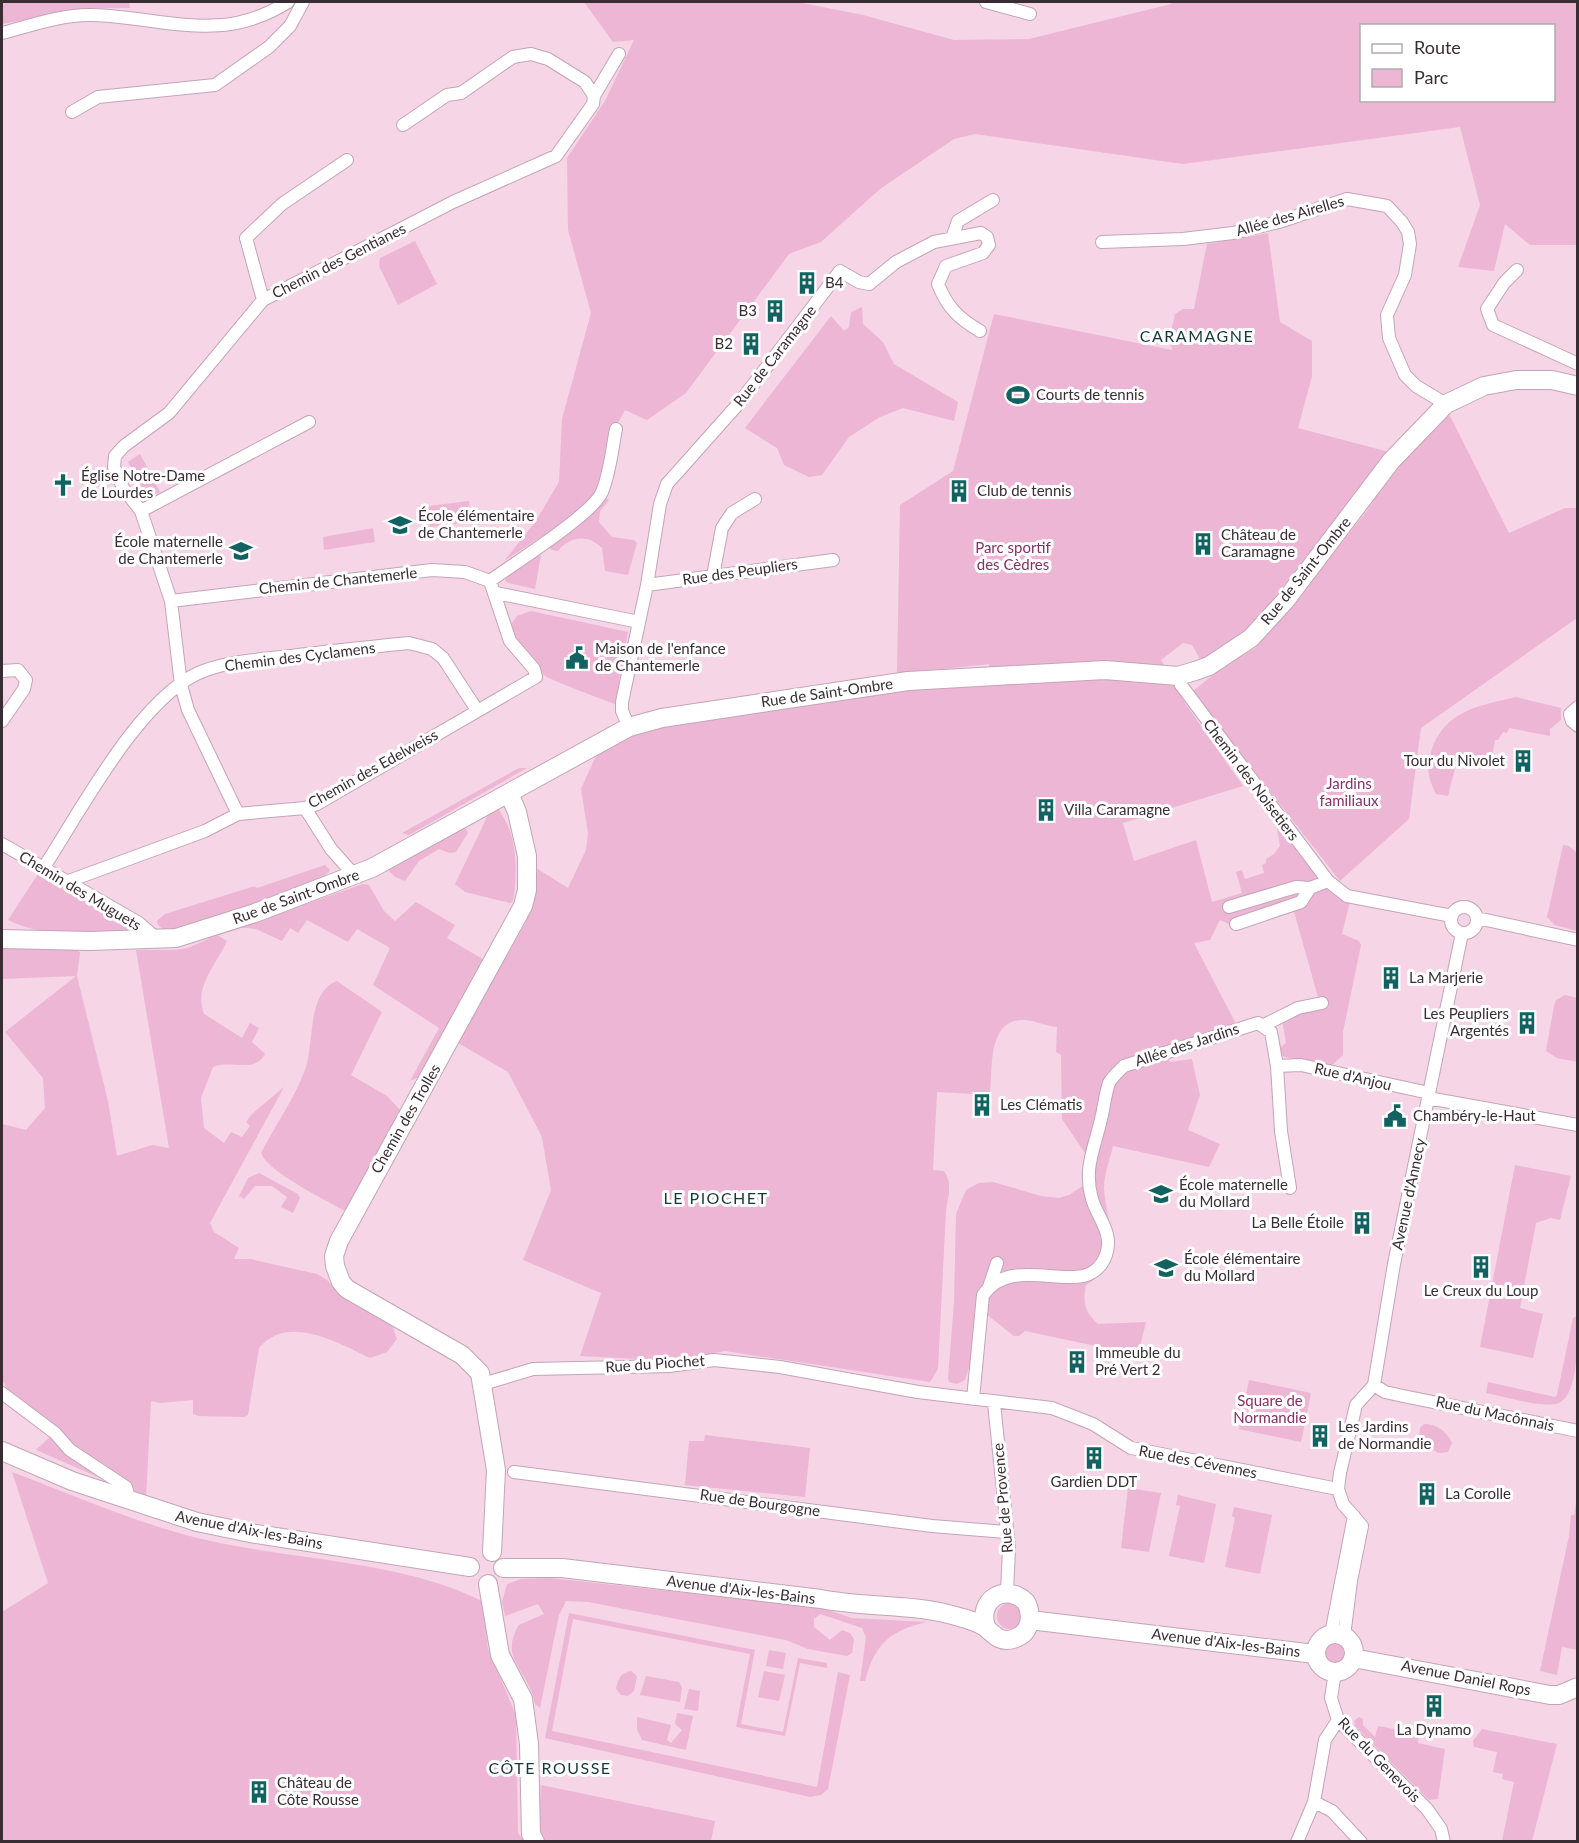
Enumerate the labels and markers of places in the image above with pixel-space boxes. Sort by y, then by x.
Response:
building icon: B4 [794,270,820,296]
place label: B4 [825,273,844,291]
building icon: B3 [762,298,788,324]
place label: B3 [739,301,757,319]
building icon: B2 [738,331,764,357]
place label: B2 [715,334,733,352]
sports icon: Courts de tennis [1005,382,1031,408]
place label: Courts de tennis [1036,385,1144,403]
place label: Église Notre-Dame de Lourdes [81,466,205,501]
church icon: Église Notre-Dame de Lourdes [50,472,76,498]
building icon: Club de tennis [946,478,972,504]
place label: Club de tennis [977,481,1071,499]
place label: École élémentaire de Chantemerle [418,506,535,541]
school or university icon: École élémentaire de Chantemerle [387,512,413,538]
place label: Château de Caramagne [1221,525,1296,560]
building icon: Château de Caramagne [1190,531,1216,557]
place label: École maternelle de Chantemerle [114,532,223,567]
school or university icon: École maternelle de Chantemerle [228,538,254,564]
place label: Maison de l'enfance de Chantemerle [595,639,726,674]
public building icon: Maison de l'enfance de Chantemerle [564,645,590,671]
building icon: Tour du Nivolet [1510,748,1536,774]
place label: Tour du Nivolet [1404,751,1506,769]
building icon: Villa Caramagne [1033,797,1059,823]
place label: Villa Caramagne [1064,800,1170,818]
building icon: La Marjerie [1378,965,1404,991]
place label: La Marjerie [1409,968,1483,986]
place label: Les Peupliers Argentés [1423,1004,1509,1039]
building icon: Les Peupliers Argentés [1514,1010,1540,1036]
building icon: Les Clématis [969,1092,995,1118]
place label: Les Clématis [1000,1095,1082,1113]
public building icon: Chambéry-le-Haut [1382,1103,1408,1129]
place label: Chambéry-le-Haut [1413,1106,1536,1124]
place label: École maternelle du Mollard [1179,1175,1288,1210]
school or university icon: École maternelle du Mollard [1148,1181,1174,1207]
building icon: La Belle Étoile [1349,1210,1375,1236]
place label: La Belle Étoile [1251,1213,1344,1231]
place label: École élémentaire du Mollard [1184,1249,1301,1284]
building icon: Le Creux du Loup [1468,1254,1494,1280]
school or university icon: École élémentaire du Mollard [1153,1255,1179,1281]
place label: Le Creux du Loup [1424,1281,1538,1299]
place label: Immeuble du Pré Vert 2 [1095,1343,1181,1378]
building icon: Immeuble du Pré Vert 2 [1064,1349,1090,1375]
place label: Les Jardins de Normandie [1338,1417,1432,1452]
building icon: Les Jardins de Normandie [1307,1423,1333,1449]
building icon: Gardien DDT [1081,1445,1107,1471]
place label: Gardien DDT [1051,1472,1138,1490]
building icon: La Corolle [1414,1481,1440,1507]
place label: La Corolle [1445,1484,1511,1502]
building icon: La Dynamo [1421,1693,1447,1719]
place label: La Dynamo [1397,1720,1471,1738]
place label: Château de Côte Rousse [277,1773,359,1808]
building icon: Château de Côte Rousse [246,1779,272,1805]

